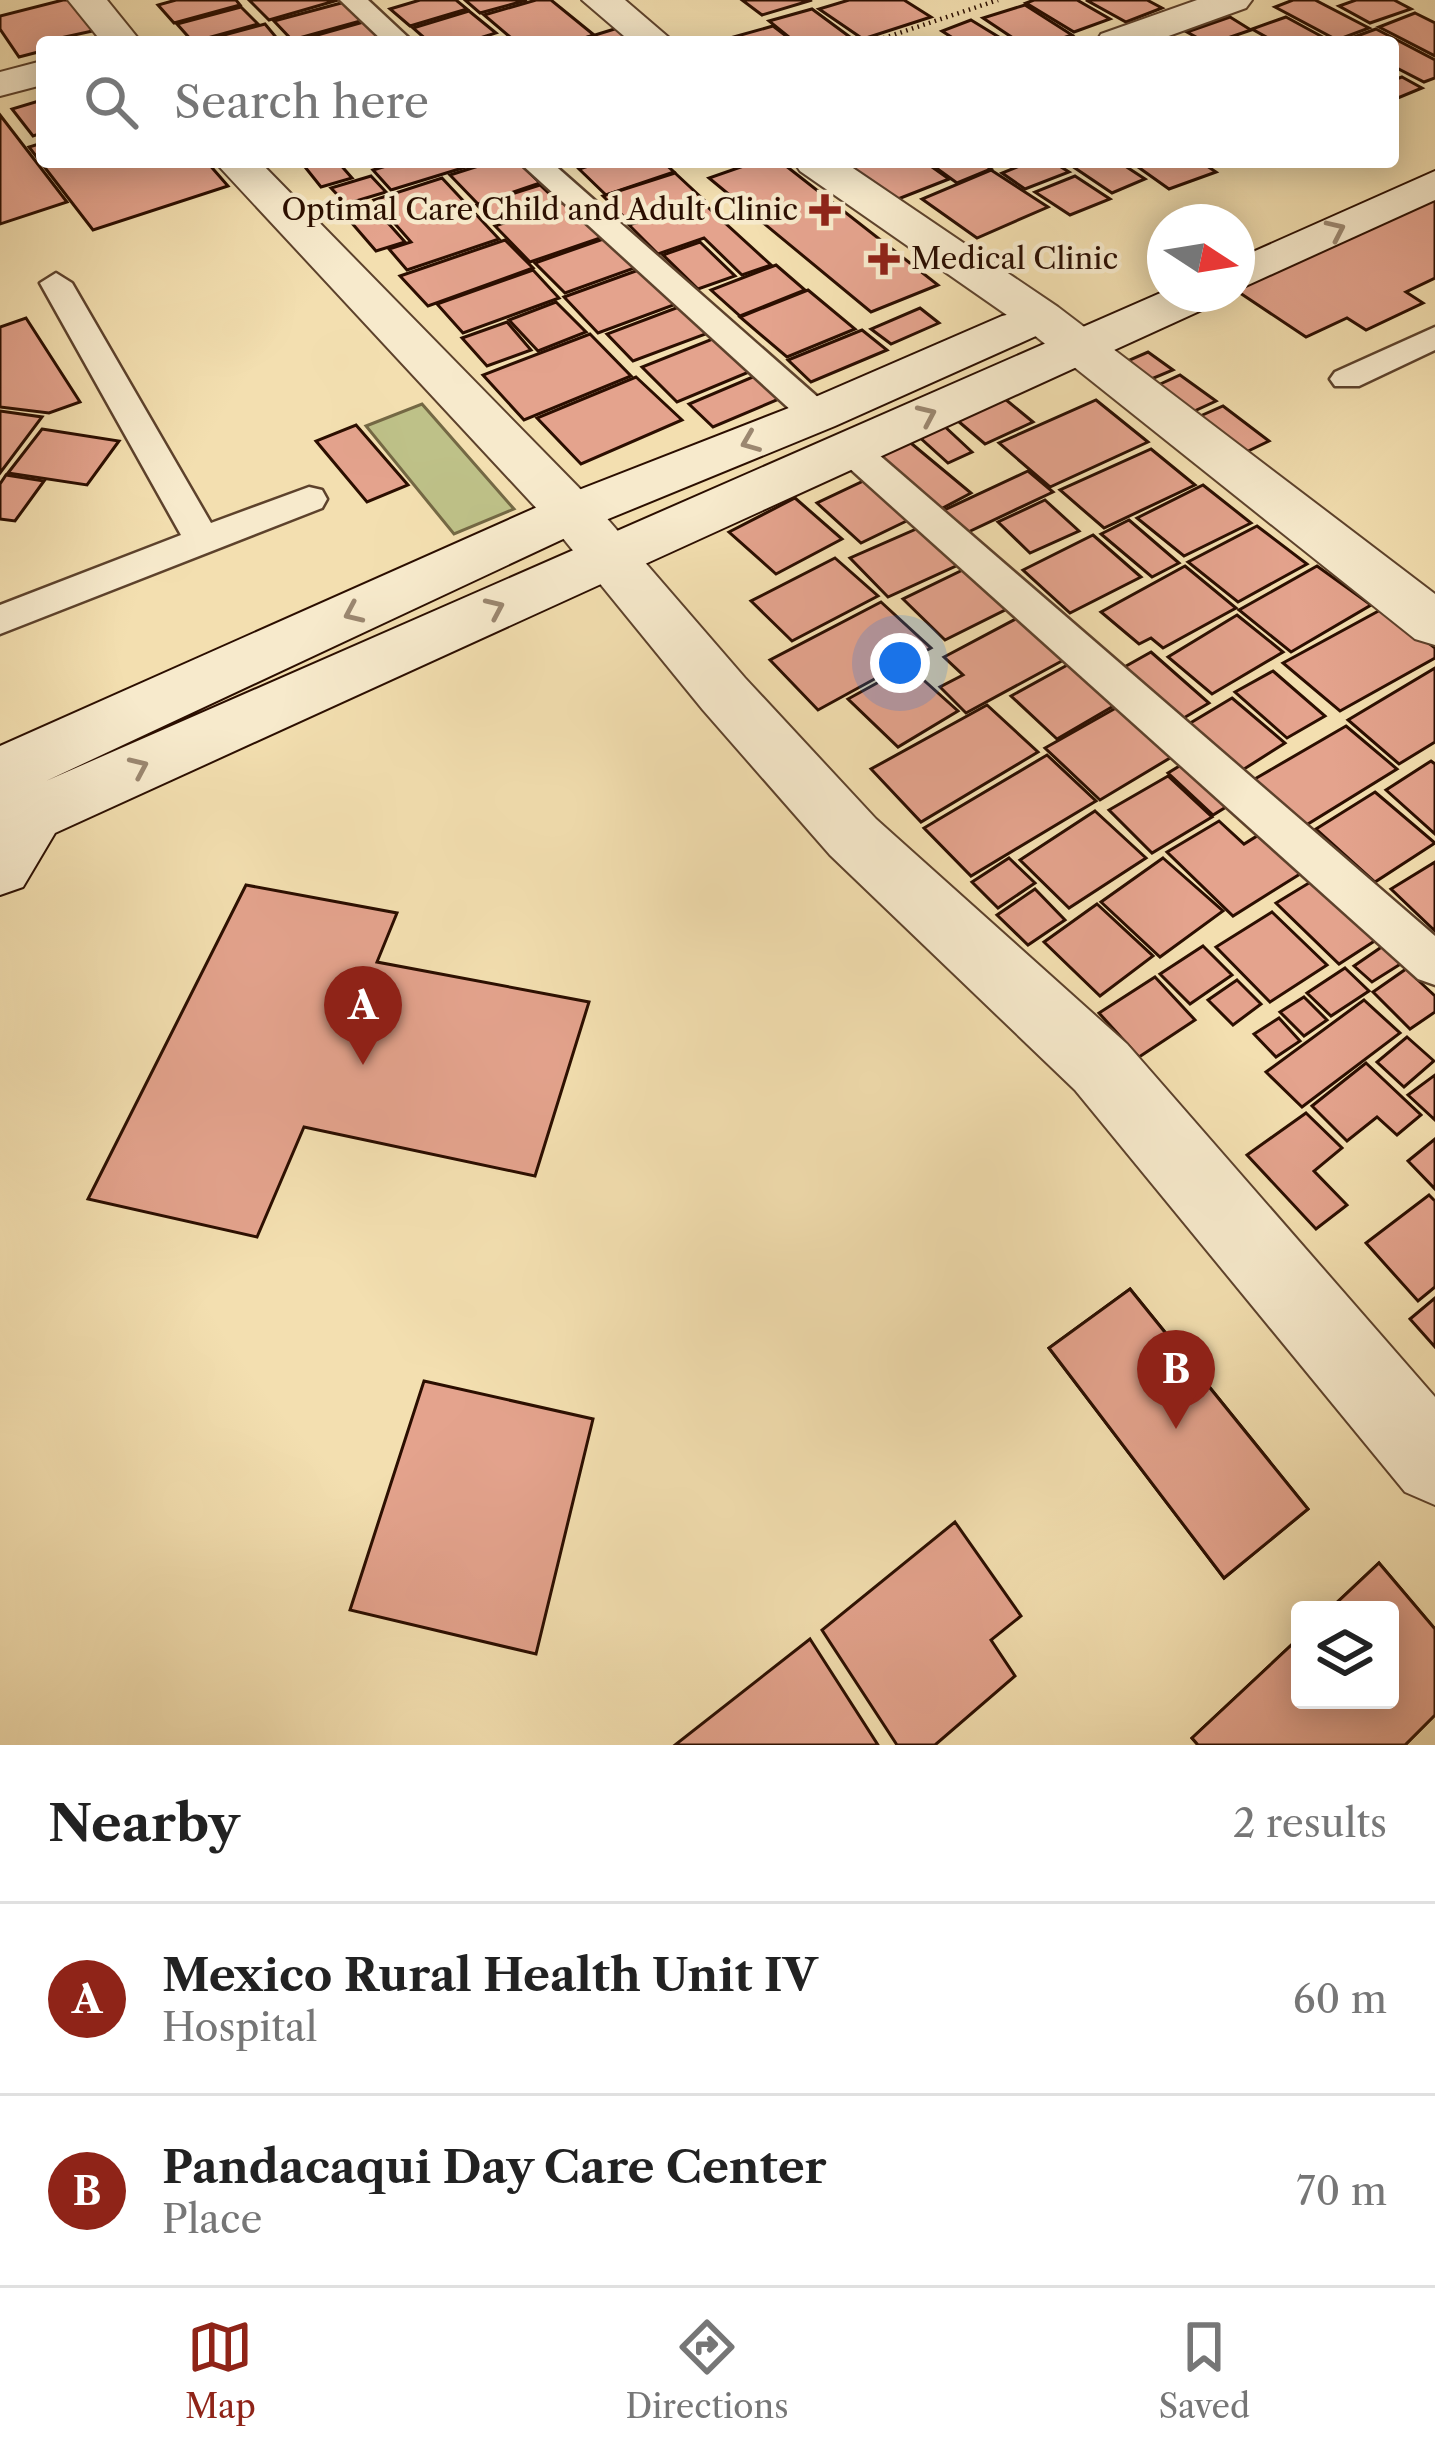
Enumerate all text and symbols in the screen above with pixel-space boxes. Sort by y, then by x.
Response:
search box [36,36,1399,168]
icon: search [78,69,144,135]
text: Search here [174,74,429,130]
place label: Optimal Care Child and Adult Clinic [281,191,798,228]
marker: Optimal Care Child and Adult Clinic [809,194,841,226]
north arrow [1147,204,1255,312]
one-way arrow [1324,221,1345,244]
place label: Medical Clinic [911,240,1118,277]
marker: Medical Clinic [868,243,900,275]
one-way arrow [916,405,937,429]
one-way arrow [740,428,761,452]
one-way arrow [344,599,365,622]
one-way arrow [483,599,504,623]
your location [870,633,930,693]
one-way arrow [126,758,148,782]
pin: A [324,966,402,1065]
pin: B [1137,1330,1215,1429]
map controls [1291,1601,1399,1709]
button: layers [1291,1601,1399,1709]
text: Nearby [48,1792,240,1854]
text: 2 results [1233,1799,1387,1847]
text: Mexico Rural Health Unit IV [162,1947,817,2003]
text: A [72,1975,102,2023]
text: 60 m [1293,1975,1387,2023]
text: Hospital [162,2003,317,2051]
text: Pandacaqui Day Care Center [162,2139,827,2195]
text: B [73,2167,102,2215]
text: 70 m [1296,2167,1387,2215]
text: Place [162,2195,262,2243]
tab: Map [185,2314,256,2427]
tab: Directions [626,2314,789,2427]
tab: Saved [1158,2314,1250,2427]

